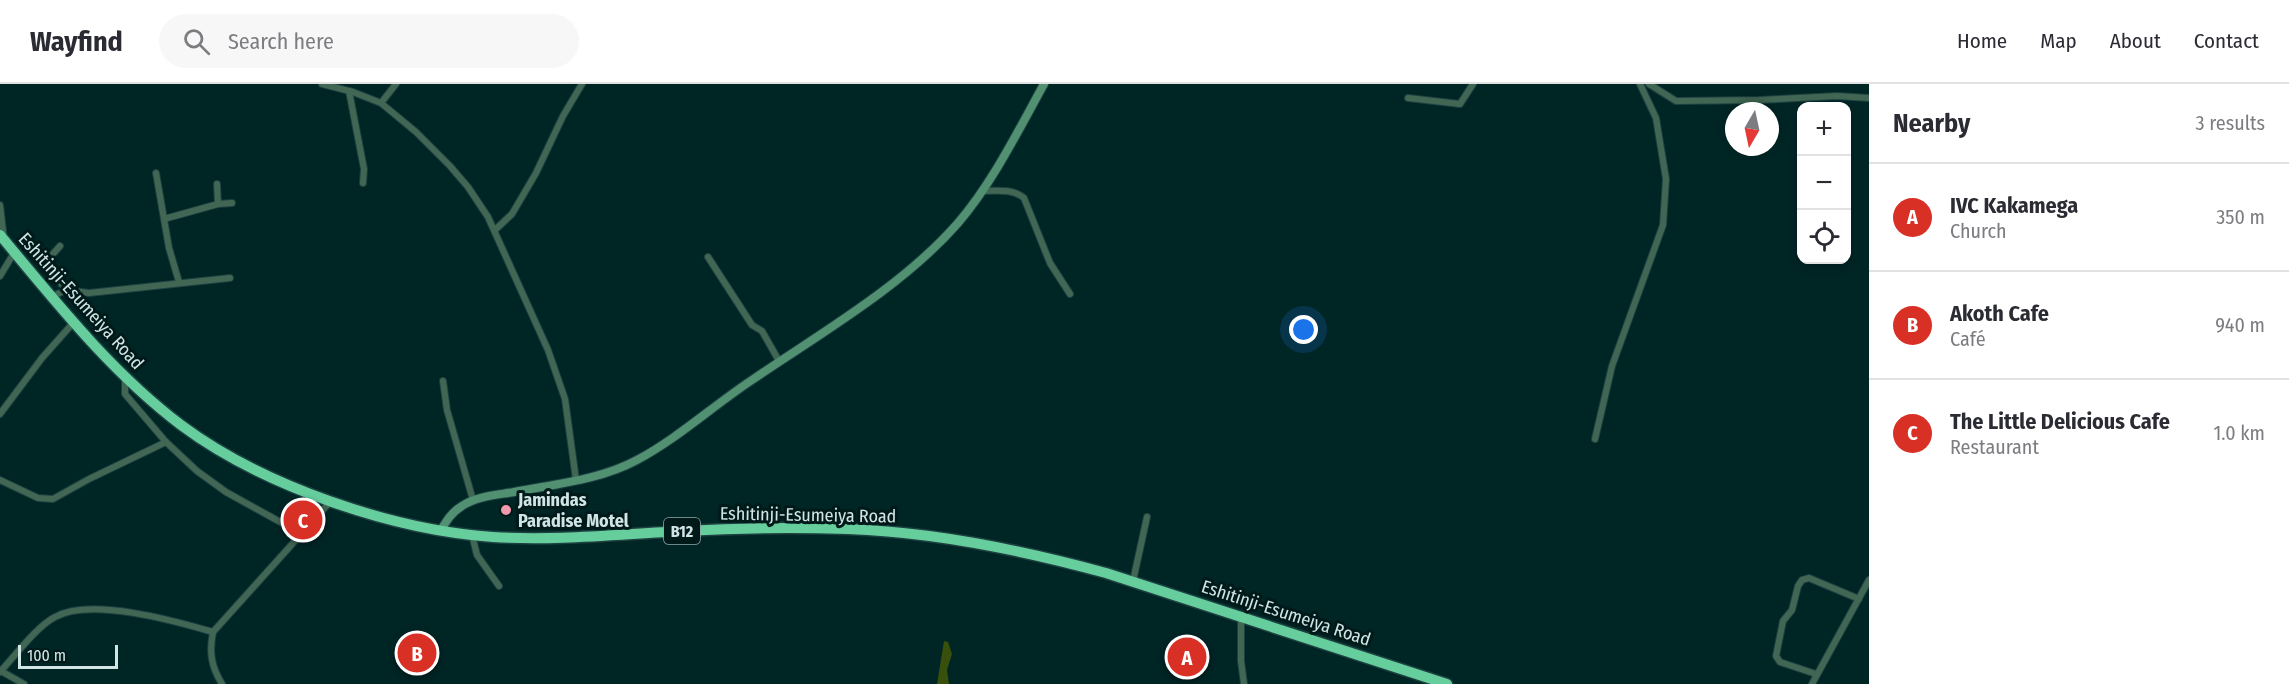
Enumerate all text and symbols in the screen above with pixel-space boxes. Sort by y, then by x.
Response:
search box [159,14,579,68]
text: Wayfind [30,25,123,58]
icon: search [180,25,213,58]
text: Search here [228,28,334,55]
text: Home [1957,28,2007,54]
text: Map [2040,28,2077,54]
text: About [2110,28,2161,54]
text: Contact [2194,28,2259,54]
north arrow [1725,102,1779,156]
map controls [1797,102,1851,264]
button: + [1797,102,1851,156]
text: Nearby [1893,108,1970,139]
text: 3 results [2196,111,2265,135]
button: − [1797,156,1851,210]
text: IVC Kakamega [1950,192,2078,219]
text: A [1907,205,1918,229]
text: 350 m [2216,205,2265,229]
button: locate [1797,210,1851,264]
text: Church [1950,219,2006,243]
street label: Eshitinji-Esumeiya Road [14,228,148,374]
text: Akoth Cafe [1950,300,2049,327]
text: B [1907,313,1918,337]
text: 940 m [2215,313,2265,337]
your location [1289,315,1318,344]
text: Café [1950,327,1986,351]
text: The Little Delicious Cafe [1950,408,2170,435]
text: C [1907,421,1918,445]
text: 1.0 km [2213,421,2265,445]
text: Restaurant [1950,435,2039,459]
place label: Jamindas Paradise Motel [517,489,629,532]
pin: C [284,498,322,542]
street label: Eshitinji-Esumeiya Road [720,502,896,528]
marker: Jamindas Paradise Motel [499,503,513,517]
road number: B12 [664,518,700,544]
street label: Eshitinji-Esumeiya Road [1199,575,1373,651]
pin: B [398,630,436,676]
pin: A [1168,634,1206,680]
scale bar [18,642,118,670]
text: 100 m [27,646,66,665]

